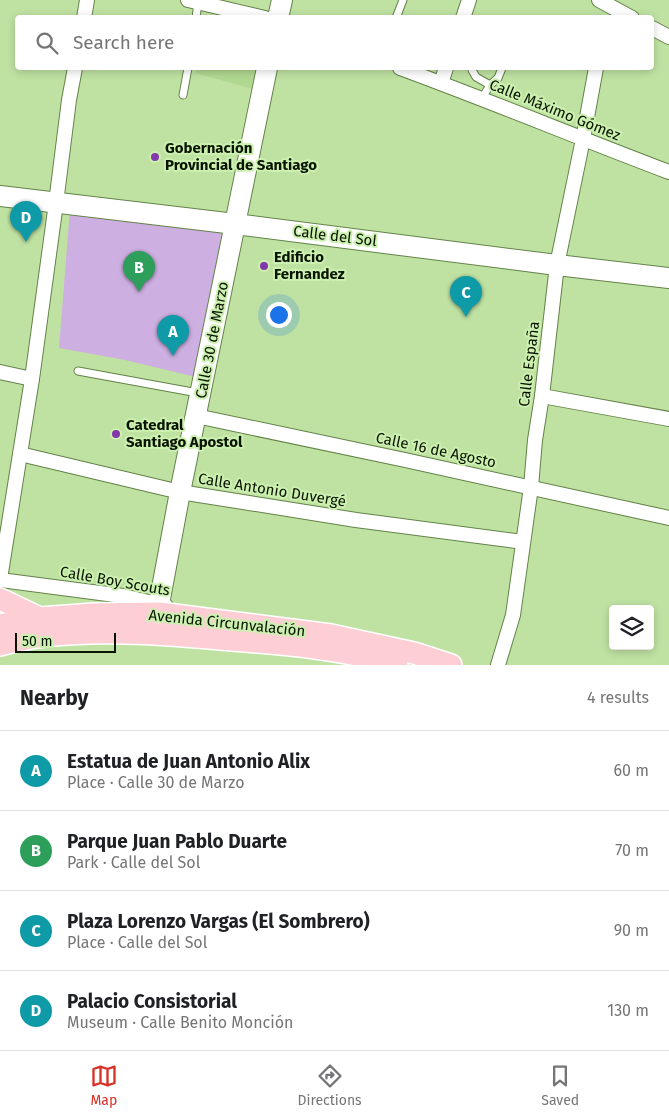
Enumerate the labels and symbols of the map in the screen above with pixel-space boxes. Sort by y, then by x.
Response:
street label: Calle Máximo Gómez [487,75,624,145]
place label: Gobernación Provincial de Santiago [165,139,317,174]
marker: Gobernación Provincial de Santiago [149,151,161,163]
pin: D [10,201,42,242]
street label: Calle del Sol [292,222,378,250]
place label: Edificio Fernandez [274,248,345,283]
pin: B [123,251,155,292]
marker: Edificio Fernandez [258,260,270,272]
pin: C [450,276,482,317]
street label: Calle 30 de Marzo [192,280,232,400]
your location [266,302,292,328]
pin: A [157,315,189,356]
street label: Calle España [515,320,543,408]
place label: Catedral Santiago Apostol [126,416,243,451]
marker: Catedral Santiago Apostol [110,428,122,440]
street label: Calle 16 de Agosto [374,428,498,472]
street label: Calle Antonio Duvergé [197,469,347,511]
street label: Calle Boy Scouts [59,562,171,600]
street label: Avenida Circunvalación [148,606,306,640]
scale bar [15,630,116,653]

